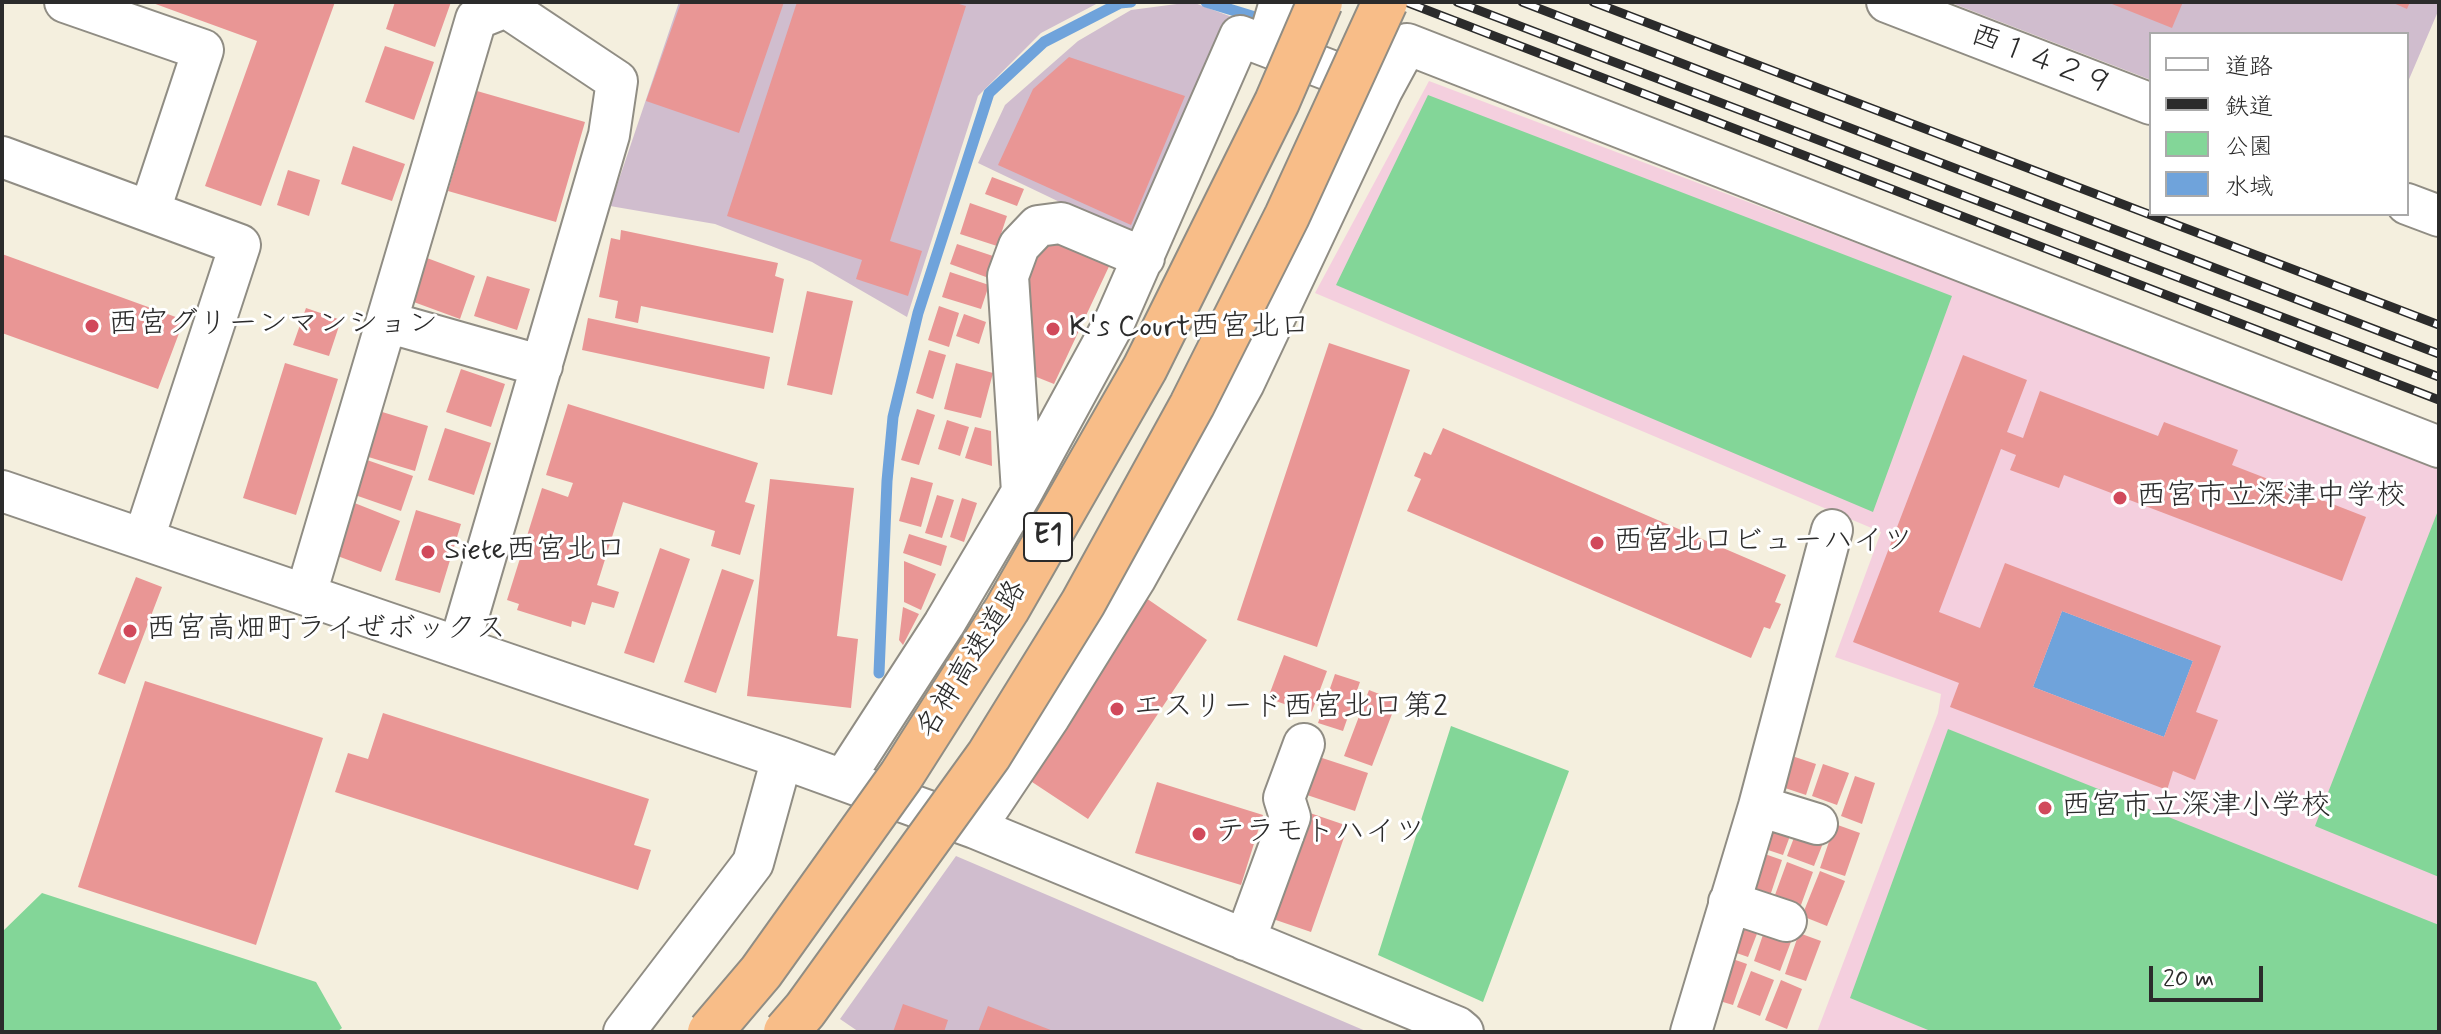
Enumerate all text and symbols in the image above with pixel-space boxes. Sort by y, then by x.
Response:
street label: 西１４２９ [1965,18,2117,106]
legend [2149,32,2409,216]
text: 道路 [2225,52,2273,83]
text: 鉄道 [2225,92,2273,123]
text: 公園 [2225,132,2273,163]
text: 水域 [2225,172,2273,203]
place label: 西宮グリーンマンション [108,308,438,344]
place label: K's Court西宮北口 [1069,311,1310,347]
marker: 西宮グリーンマンション [83,317,101,335]
marker: K's Court西宮北口 [1044,320,1062,338]
place label: 西宮市立深津中学校 [2136,480,2406,516]
marker: 西宮市立深津中学校 [2111,489,2129,507]
road number: E1 [1024,513,1072,561]
place label: 西宮北口ビューハイツ [1613,525,1913,561]
place label: Siete西宮北口 [444,534,626,570]
marker: 西宮北口ビューハイツ [1588,534,1606,552]
marker: Siete西宮北口 [419,543,437,561]
street label: 名神高速道路 [910,574,1036,746]
place label: 西宮高畑町ライぜボックス [146,613,506,649]
marker: 西宮高畑町ライぜボックス [121,622,139,640]
place label: エスリード西宮北口第2 [1133,691,1448,727]
marker: エスリード西宮北口第2 [1108,700,1126,718]
place label: 西宮市立深津小学校 [2061,790,2331,826]
marker: 西宮市立深津小学校 [2036,799,2054,817]
place label: テラモトハイツ [1215,816,1425,852]
marker: テラモトハイツ [1190,825,1208,843]
scale bar [2153,950,2267,1000]
text: 20 m [2163,964,2214,995]

